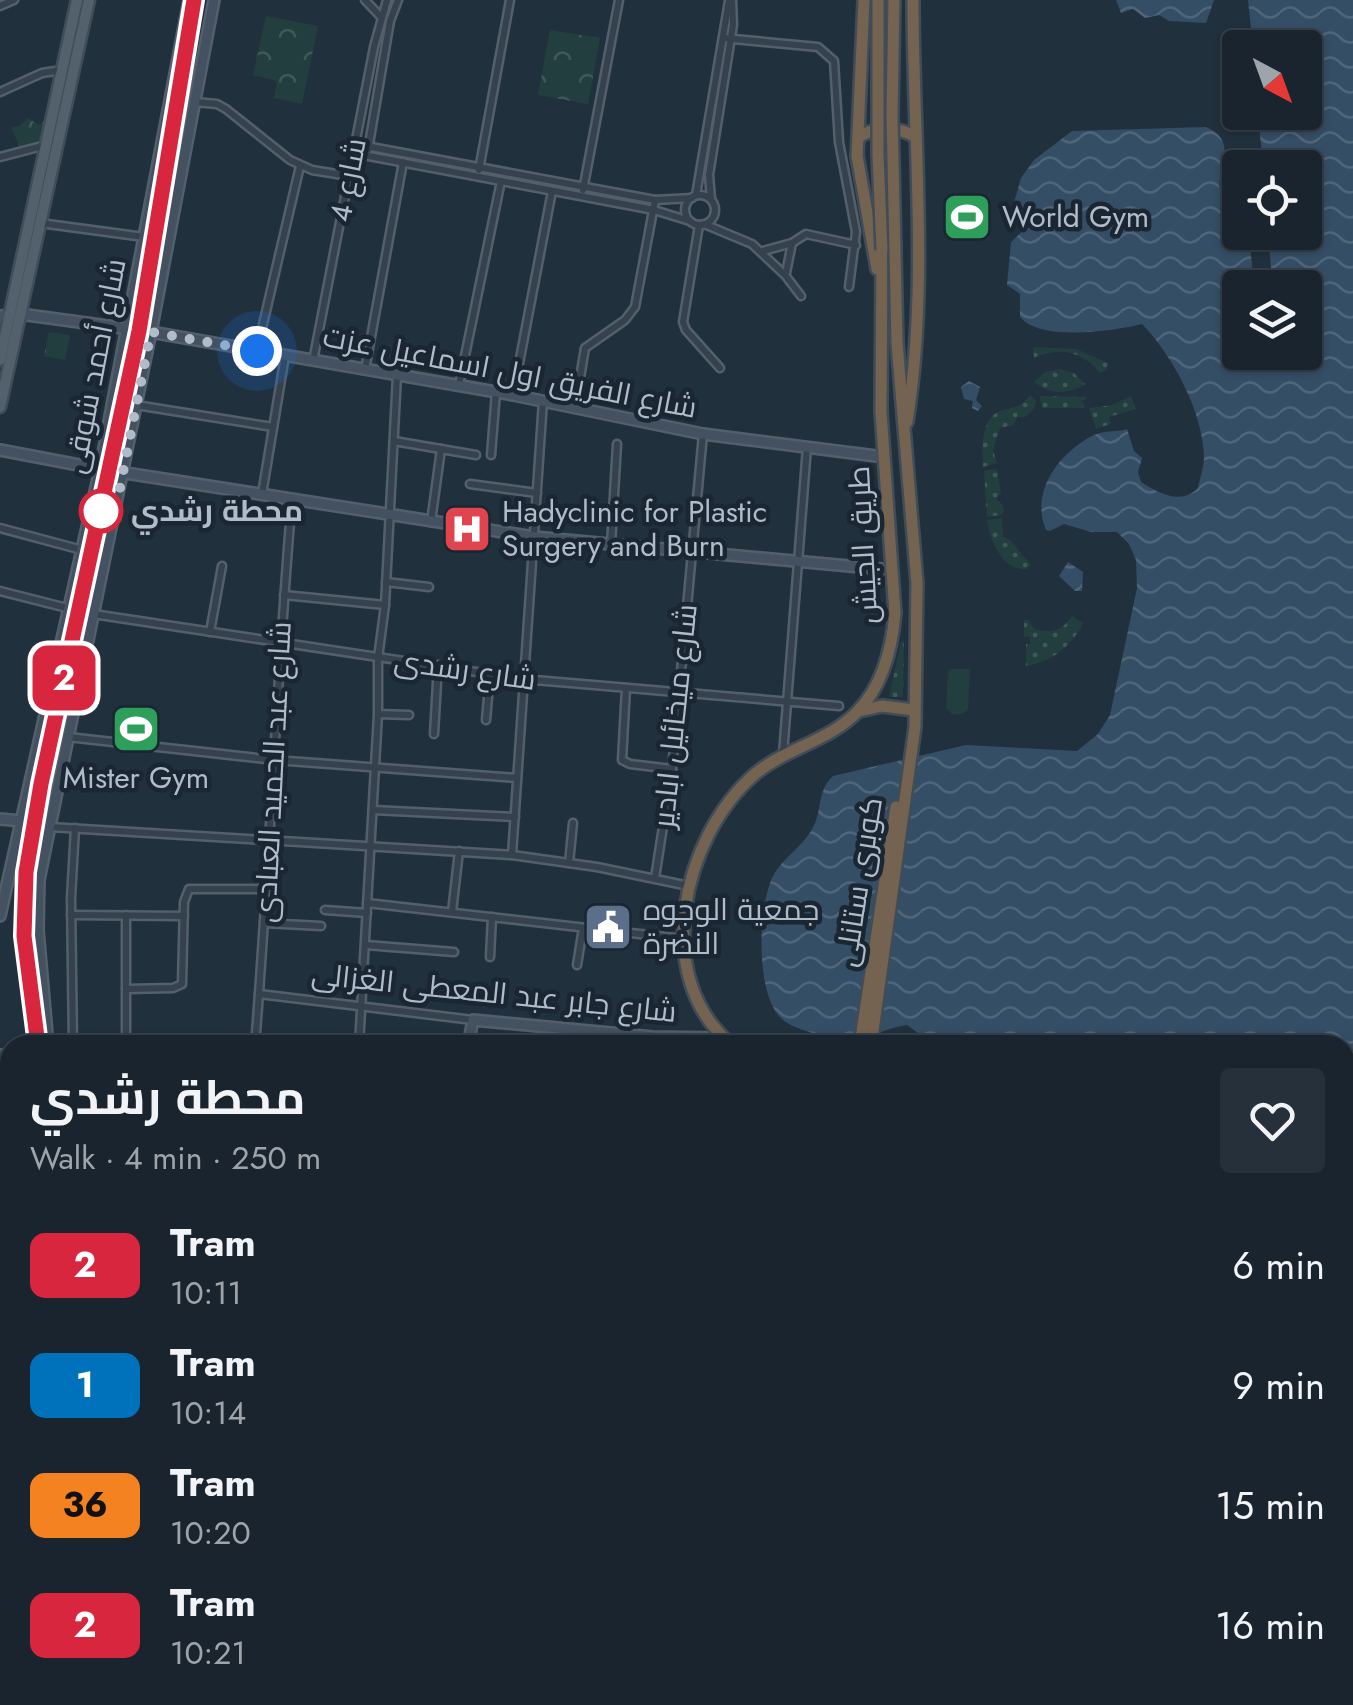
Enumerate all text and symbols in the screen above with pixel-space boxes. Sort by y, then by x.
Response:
north arrow [1222,30,1322,130]
map controls [1222,30,1322,370]
street label: شارع 4 [318,134,377,226]
button: locate [1222,150,1322,250]
sports icon: World Gym [941,191,993,243]
place label: World Gym [1002,195,1149,238]
street label: شارع أحمد شوقى [53,255,136,477]
button: layers [1222,270,1322,370]
street label: شارع الفريق اول اسماعيل عزت [319,314,701,429]
your location [232,326,282,376]
street label: طريق الجيش [837,465,888,625]
place label: محطة رشدي [131,489,303,535]
marker: محطة رشدي [80,490,122,532]
place label: Hadyclinic for Plastic Surgery and Burn [502,490,767,567]
hospital icon: Hadyclinic for Plastic Surgery and Burn [441,503,493,555]
street label: شارع ميخائيل ابادير [641,602,708,832]
street label: شارع عبد الحميد العبادى [243,620,302,924]
street label: شارع رشدى [391,638,539,701]
line badge: 2 [32,646,96,710]
text: 2 [53,653,75,703]
sports icon: Mister Gym [110,703,162,755]
place label: Mister Gym [63,756,209,799]
street label: كوبرى ستانلى [824,794,893,970]
place label: جمعية الوجوه النضرة [643,888,819,965]
public building icon: جمعية الوجوه النضرة [582,901,634,953]
street label: شارع جابر عبد المعطى الغزالى [309,952,679,1033]
text: محطة رشدي [30,1063,305,1132]
button: heart [1220,1068,1325,1173]
text: Walk · 4 min · 250 m [30,1135,321,1181]
text: Tram [170,1215,256,1270]
text: 6 min [1232,1238,1325,1293]
text: 2 [74,1240,96,1290]
text: 10:11 [170,1270,242,1316]
text: Tram [170,1335,256,1390]
text: 9 min [1232,1358,1325,1413]
text: 1 [76,1360,94,1410]
text: 10:14 [170,1390,246,1436]
text: Tram [170,1455,256,1510]
text: 15 min [1216,1478,1325,1533]
text: 36 [62,1480,108,1530]
text: 10:20 [170,1510,251,1556]
text: Tram [170,1575,256,1630]
text: 16 min [1215,1598,1325,1653]
text: 2 [74,1600,96,1650]
text: 10:21 [170,1630,246,1676]

